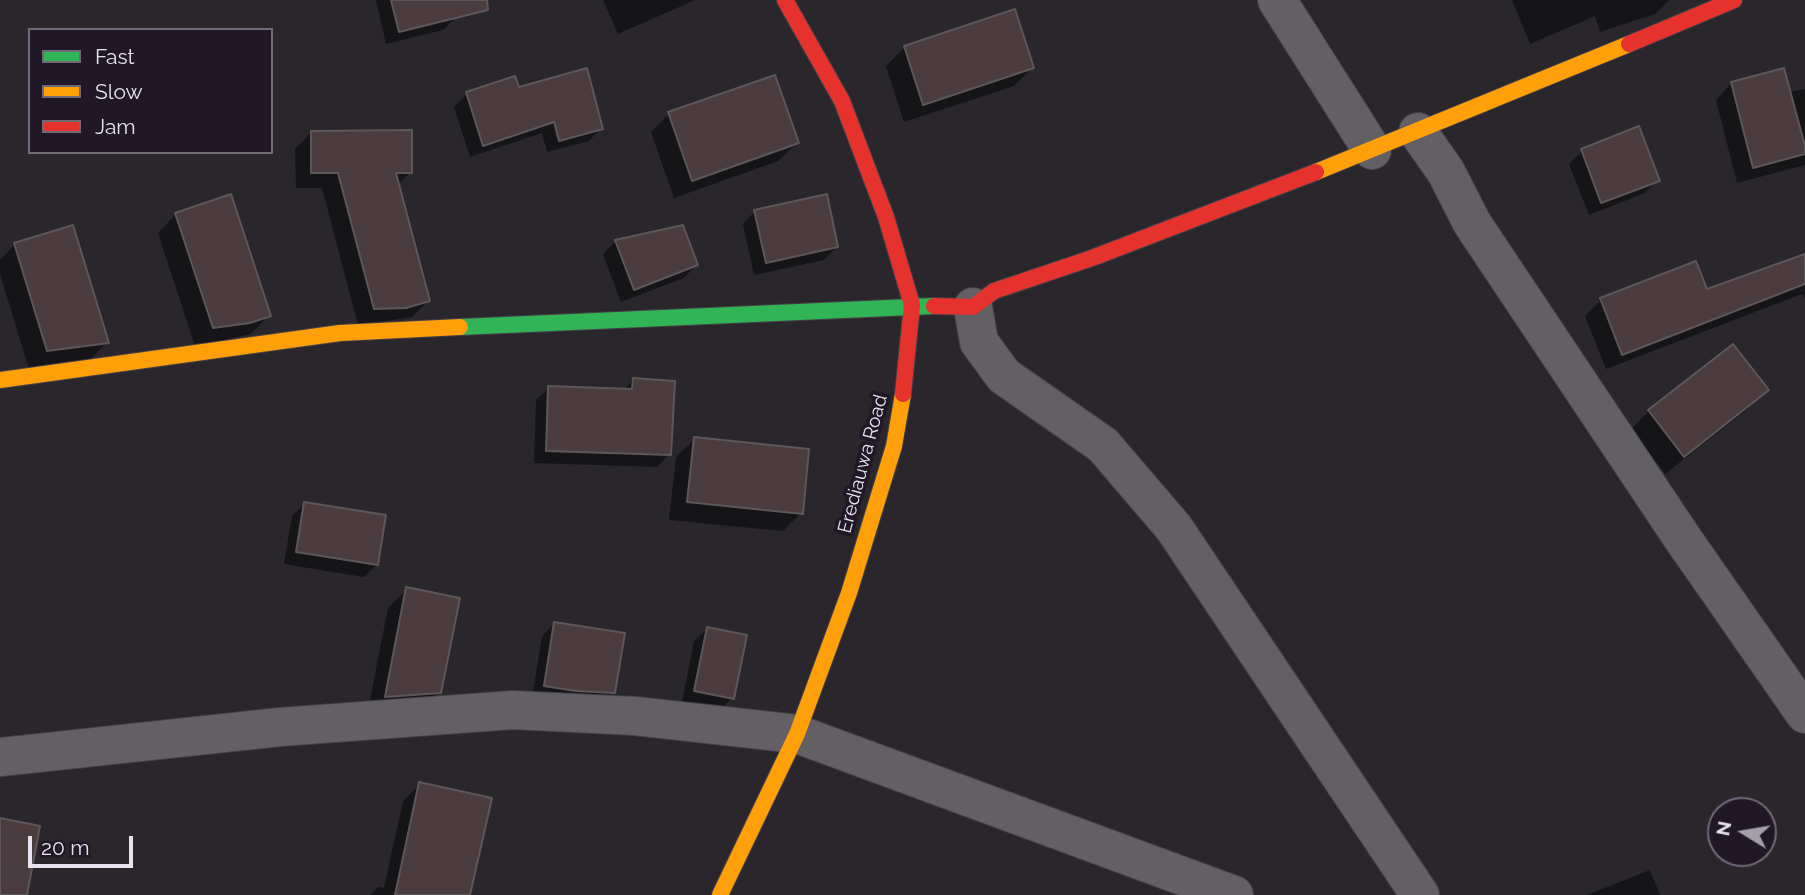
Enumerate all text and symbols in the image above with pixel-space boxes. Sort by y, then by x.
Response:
legend [28,28,273,154]
text: Fast [95,44,135,69]
text: Slow [95,79,143,104]
text: Jam [95,114,136,139]
street label: Erediauwa Road [834,392,892,536]
north arrow [1707,797,1777,867]
text: N [1711,819,1736,838]
scale bar [32,822,136,866]
text: 20 m [41,835,89,860]

